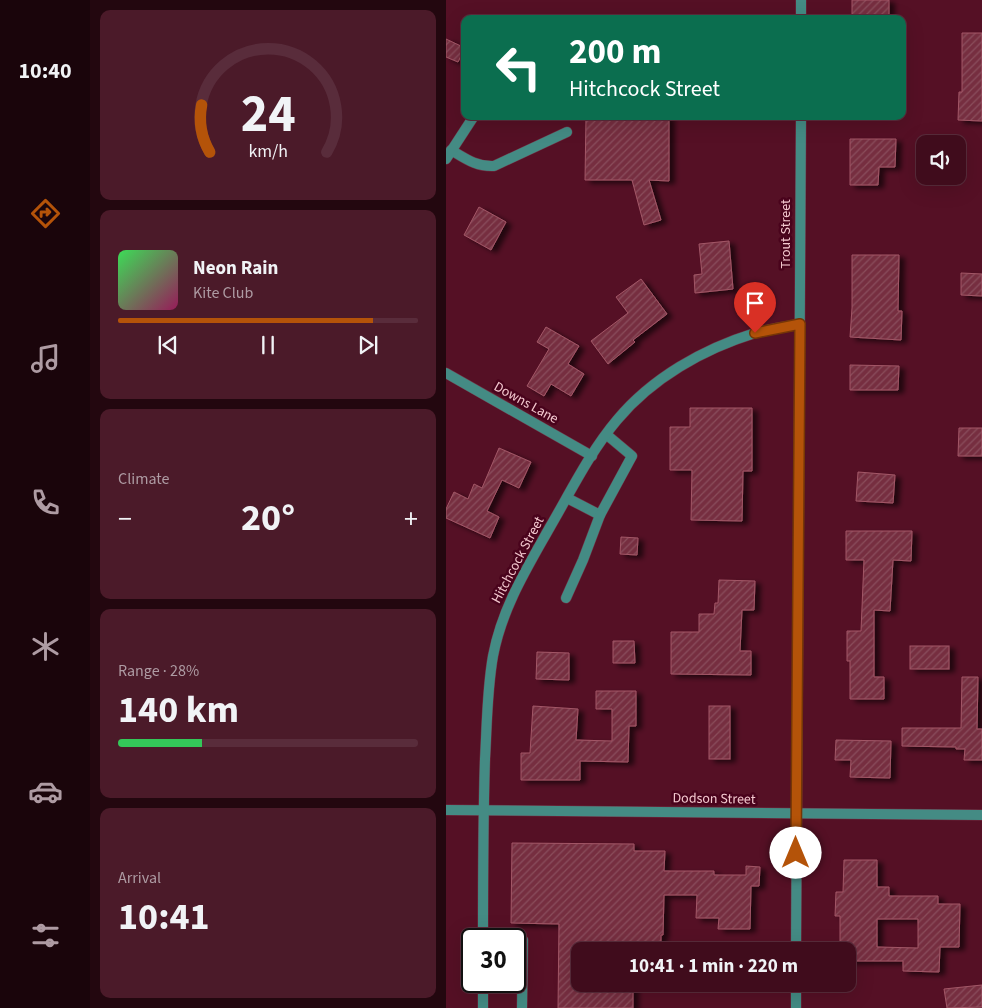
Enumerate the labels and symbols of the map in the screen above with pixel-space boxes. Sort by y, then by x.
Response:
street label: Trout Street [776,199,796,269]
pin [734,282,776,333]
street label: Downs Lane [490,377,562,429]
street label: Hitchcock Street [487,513,549,607]
street label: Dodson Street [672,788,756,810]
position arrow [769,826,821,878]
speed limit sign: 30 [461,928,526,993]

